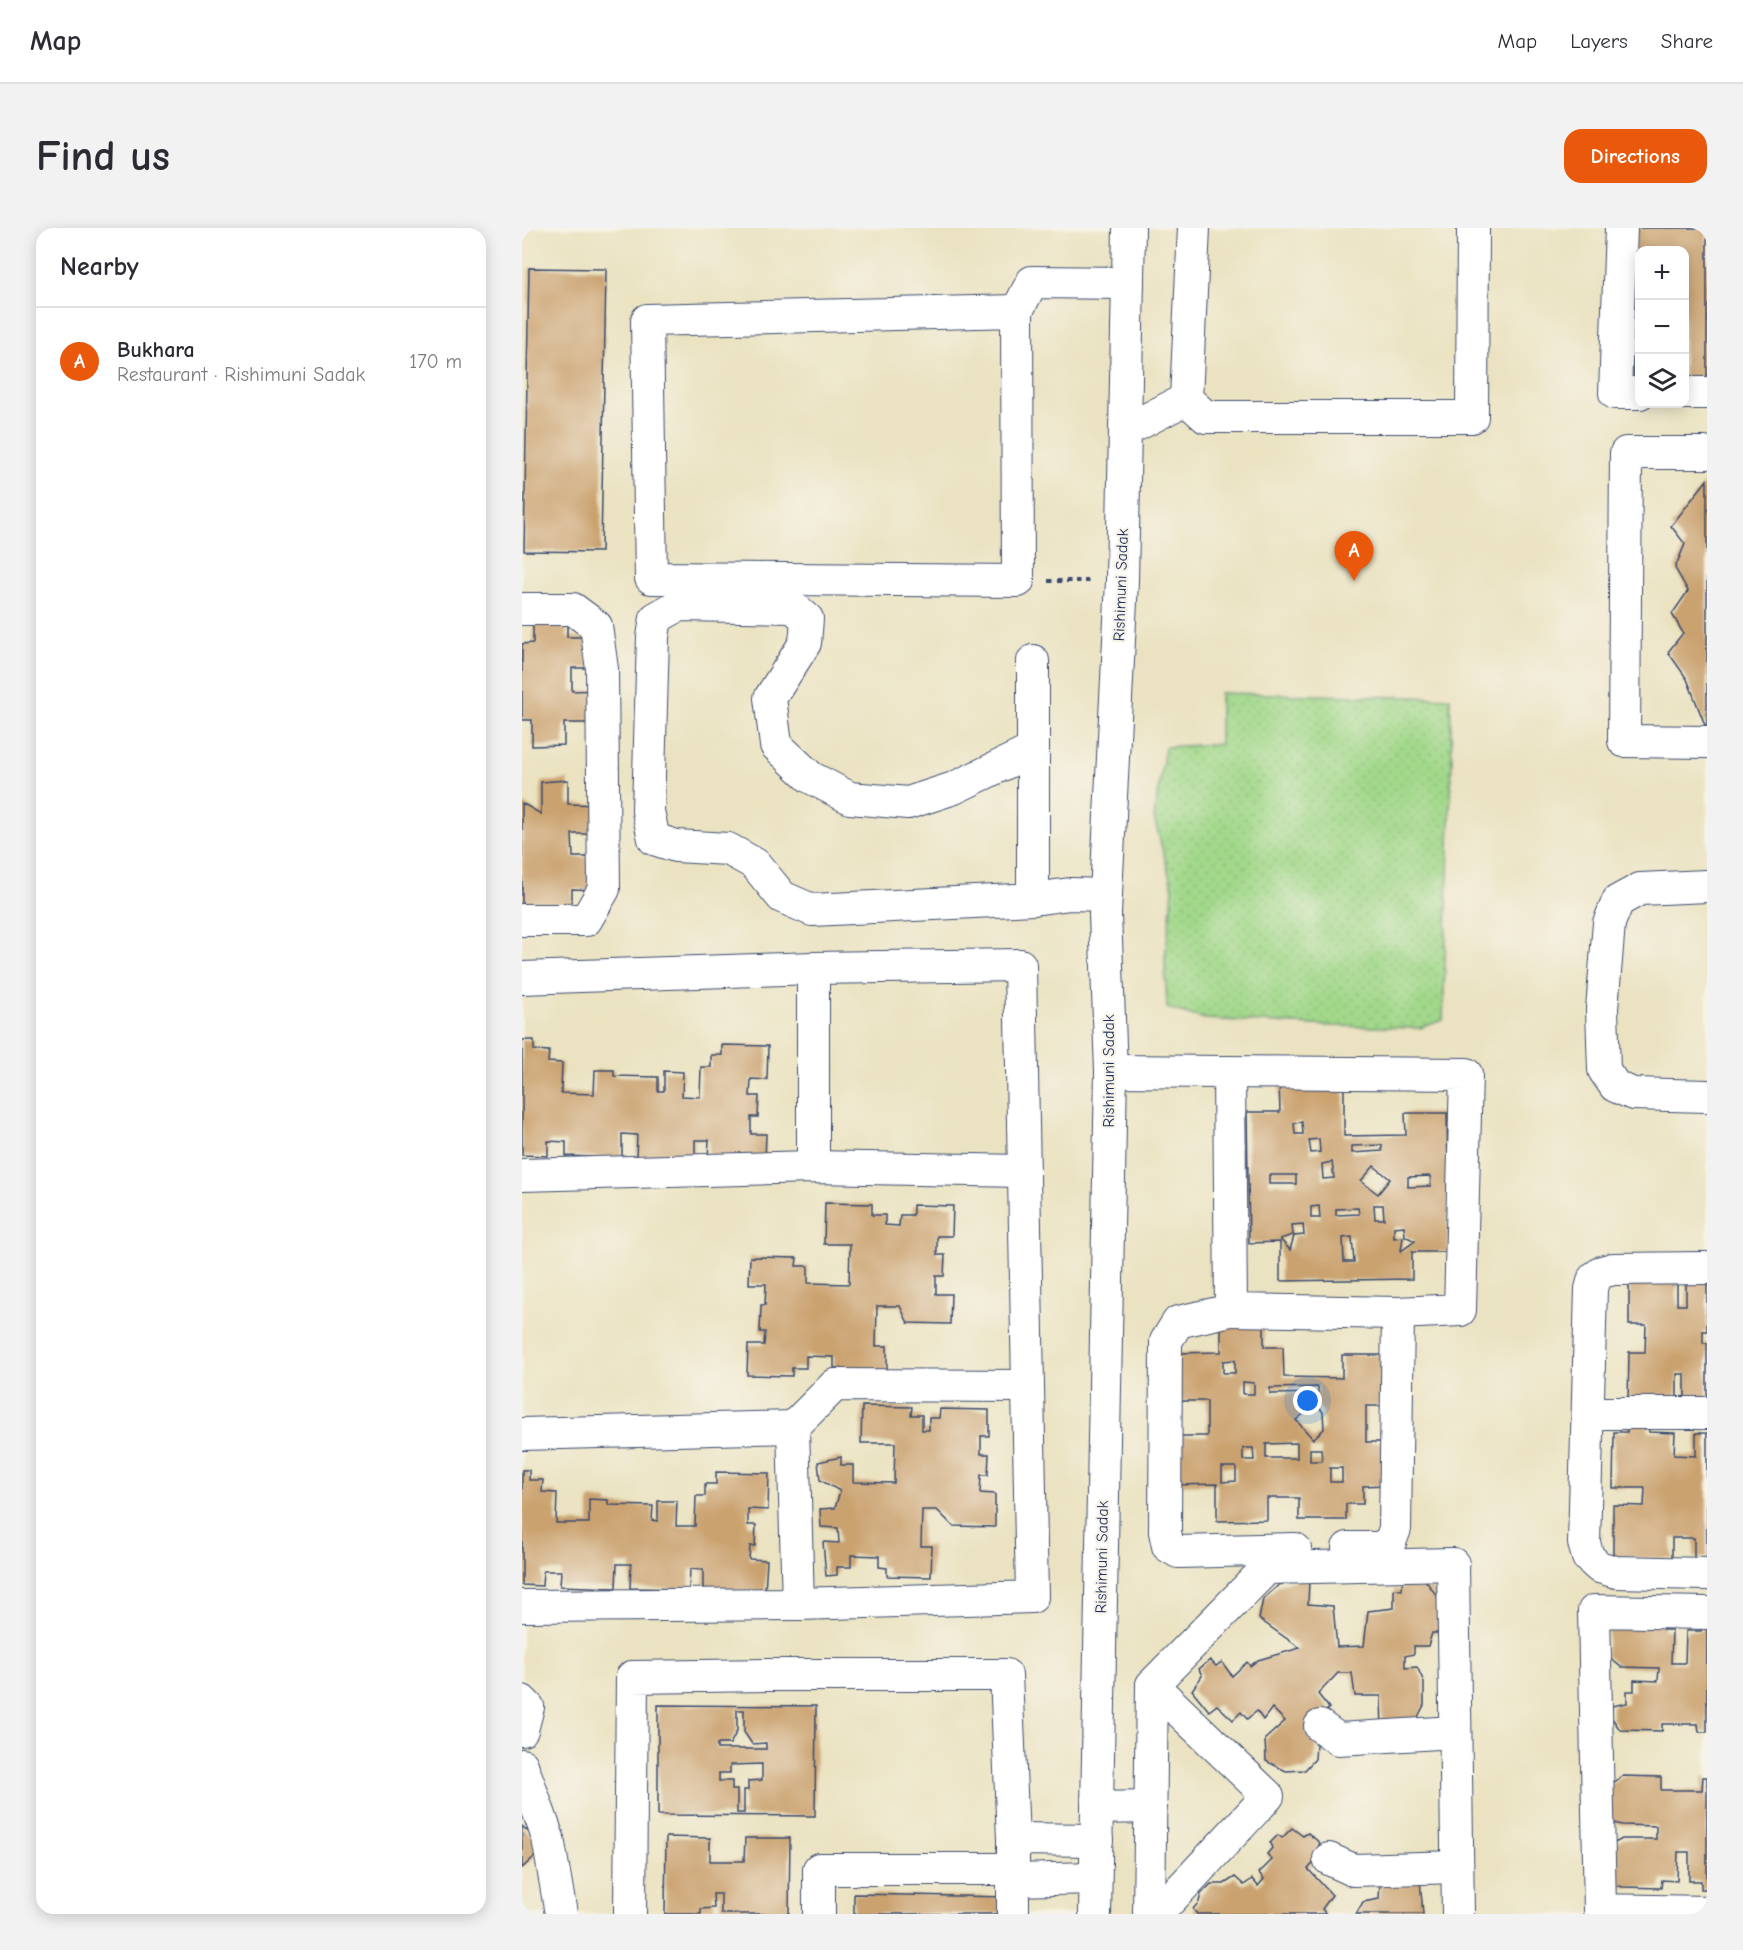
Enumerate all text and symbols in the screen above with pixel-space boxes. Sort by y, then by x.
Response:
text: Map [30,25,81,57]
text: Map [1498,29,1537,53]
text: Layers [1570,29,1628,53]
text: Share [1661,29,1713,53]
button: Directions [1564,129,1707,183]
text: Find us [36,132,170,181]
map controls [1635,246,1689,408]
button: + [1635,246,1689,300]
text: Nearby [60,252,139,282]
button: − [1635,300,1689,354]
text: Bukhara [117,337,195,363]
text: A [74,350,85,373]
text: 170 m [409,350,462,373]
button: layers [1635,354,1689,408]
text: Restaurant · Rishimuni Sadak [117,363,365,386]
street label: Rishimuni Sadak [1110,528,1132,642]
pin: A [1334,532,1374,581]
street label: Rishimuni Sadak [1100,1014,1118,1127]
your location [1293,1386,1322,1415]
street label: Rishimuni Sadak [1092,1500,1112,1614]

